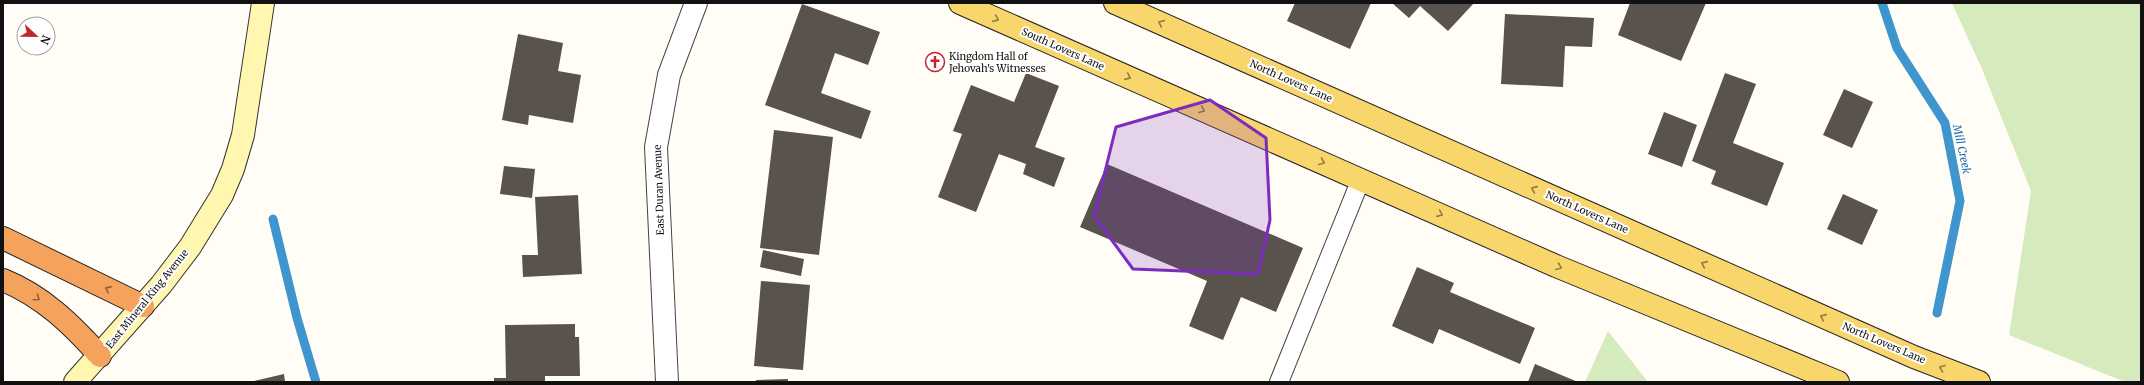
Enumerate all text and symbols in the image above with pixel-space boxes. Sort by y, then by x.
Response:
one-way arrow [992,14,999,22]
north arrow [16,16,56,56]
one-way arrow [1158,20,1165,28]
street label: South Lovers Lane [1020,25,1106,73]
text: N [37,33,53,47]
place label: Kingdom Hall of Jehovah's Witnesses [948,50,1046,75]
church icon: Kingdom Hall of Jehovah's Witnesses [924,51,946,73]
street label: North Lovers Lane [1248,57,1334,105]
one-way arrow [1123,72,1131,80]
one-way arrow [1198,105,1206,113]
water label: Mill Creek [1950,122,1974,175]
street label: East Duran Avenue [651,144,667,236]
one-way arrow [1318,157,1325,165]
one-way arrow [1531,186,1538,194]
street label: North Lovers Lane [1544,188,1630,236]
one-way arrow [1436,209,1444,217]
street label: East Mineral King Avenue [103,247,191,351]
one-way arrow [1701,261,1709,269]
one-way arrow [1556,263,1563,271]
one-way arrow [104,286,112,294]
one-way arrow [33,293,40,300]
one-way arrow [1820,313,1827,321]
street label: North Lovers Lane [1840,320,1928,366]
one-way arrow [1939,364,1946,372]

